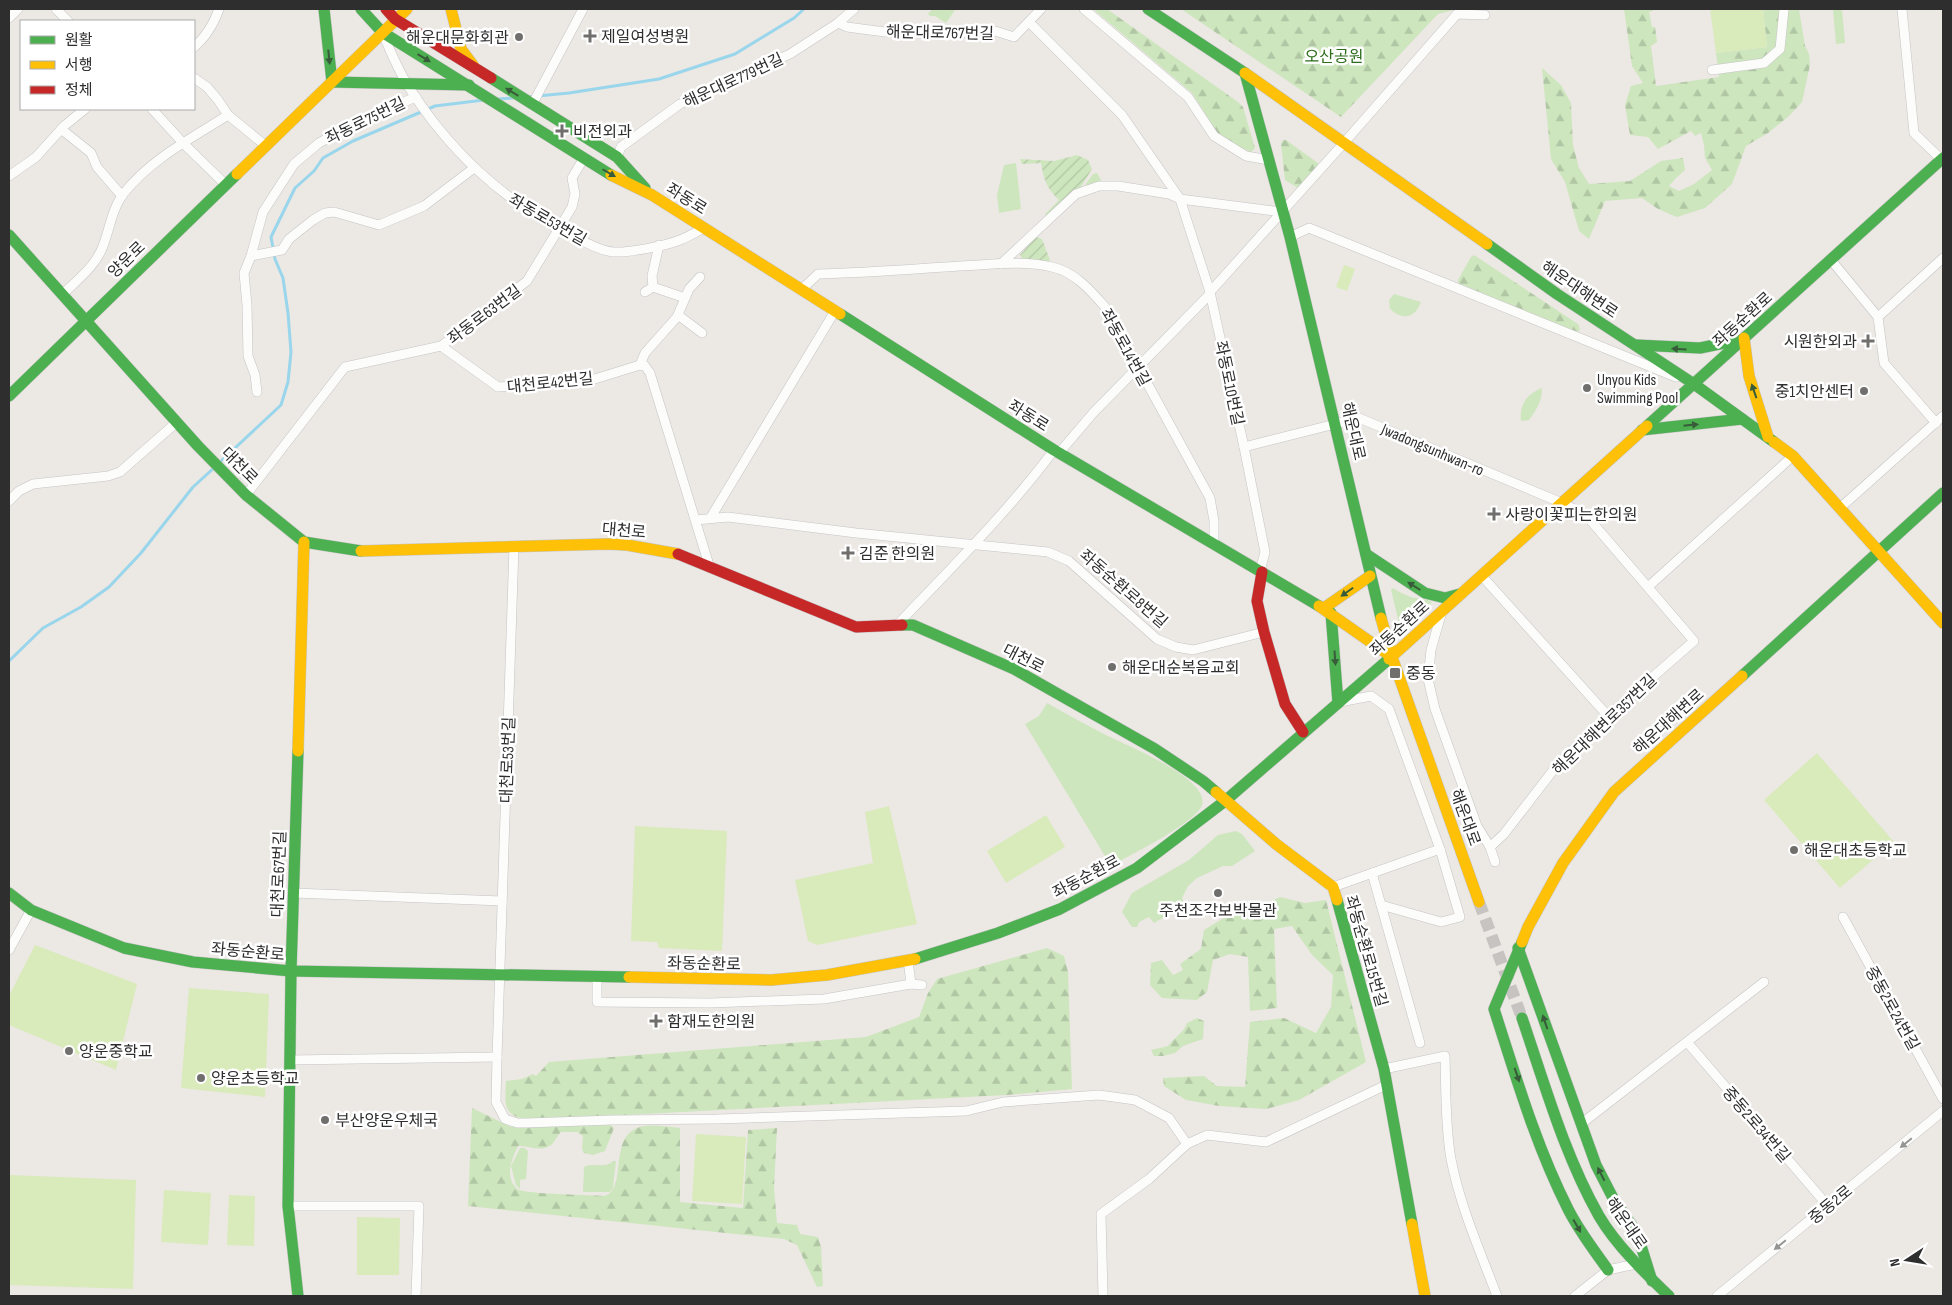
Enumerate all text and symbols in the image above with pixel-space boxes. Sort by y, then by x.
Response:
legend [20,20,195,110]
street label: 해운대로767번길 [886,23,994,44]
place label: 제일여성병원 [601,28,689,47]
place label: 해운대문화회관 [406,29,509,48]
marker: 제일여성병원 [583,29,597,43]
text: 원활 [65,31,93,50]
marker: 해운대문화회관 [513,31,525,43]
park label: 오산공원 [1305,48,1363,67]
one-way arrow [325,50,333,66]
street label: 해운대로779번길 [681,50,787,113]
one-way arrow [417,53,430,62]
text: 서행 [65,56,93,75]
text: 정체 [65,81,93,100]
one-way arrow [505,87,518,96]
street label: 좌동로75번길 [323,94,409,149]
place label: 비전외과 [573,123,632,142]
marker: 비전외과 [555,124,569,138]
one-way arrow [601,169,616,177]
street label: 좌동로 [662,180,710,219]
street label: 좌동로53번길 [505,190,590,250]
street label: 양운로 [105,238,150,282]
street label: 해운대해변로 [1537,258,1621,323]
street label: 좌동로63번길 [444,281,525,349]
street label: 좌동순환로 [1709,288,1777,352]
street label: 좌동로14번길 [1096,306,1154,390]
place label: 시원한외과 [1783,333,1857,352]
marker: 시원한외과 [1861,334,1875,348]
street label: 좌동로10번길 [1210,339,1247,428]
one-way arrow [1671,344,1687,352]
street label: 대천로42번길 [506,369,594,397]
place label: Unyou Kids Swimming Pool [1597,371,1678,408]
marker: Unyou Kids Swimming Pool [1581,382,1593,394]
one-way arrow [1749,383,1757,398]
place label: 중1치안센터 [1775,383,1854,402]
marker: 중1치안센터 [1858,385,1870,397]
street label: 좌동로 [1004,397,1052,436]
street label: 해운대로 [1337,401,1368,462]
street label: Jwadongsunhwan-ro [1377,420,1487,481]
one-way arrow [1683,421,1699,429]
street label: 대천로 [217,444,261,489]
place label: 사랑이꽃피는한의원 [1505,506,1637,525]
marker: 사랑이꽃피는한의원 [1487,507,1501,521]
street label: 대천로 [601,520,647,543]
place label: 김준 한의원 [859,545,935,564]
marker: 김준 한의원 [841,546,855,560]
street label: 좌동순환로8번길 [1075,546,1171,632]
one-way arrow [1408,582,1421,591]
one-way arrow [1340,587,1354,597]
street label: 좌동순환로 [1366,597,1434,661]
street label: 대천로 [999,641,1048,678]
one-way arrow [1331,650,1339,666]
place label: 해운대순복음교회 [1122,659,1240,678]
marker: 해운대순복음교회 [1106,661,1118,673]
place label: 중동 [1406,665,1436,684]
marker: 중동 [1388,666,1402,680]
street label: 해운대해변로357번길 [1549,671,1661,780]
street label: 해운대해변로 [1630,685,1708,759]
street label: 대천로53번길 [497,716,520,804]
street label: 해운대로 [1446,787,1484,849]
street label: 대천로67번길 [268,830,291,918]
place label: 해운대초등학교 [1804,842,1907,861]
marker: 해운대초등학교 [1788,844,1800,856]
street label: 좌동순환로 [1050,852,1124,903]
marker: 주천조각보박물관 [1212,887,1224,899]
street label: 좌동순환로15번길 [1341,893,1391,1009]
place label: 주천조각보박물관 [1159,902,1277,921]
street label: 좌동순환로 [210,940,286,965]
street label: 좌동순환로 [667,954,741,975]
street label: 중동2로24번길 [1861,963,1923,1054]
place label: 함재도한의원 [667,1013,755,1032]
marker: 함재도한의원 [649,1014,663,1028]
one-way arrow [1541,1014,1549,1029]
place label: 양운중학교 [79,1043,153,1062]
marker: 양운중학교 [63,1045,75,1057]
one-way arrow [1514,1068,1521,1083]
place label: 양운초등학교 [211,1070,299,1089]
marker: 양운초등학교 [195,1072,207,1084]
street label: 중동2로34번길 [1718,1083,1794,1167]
place label: 부산양운우체국 [335,1112,438,1131]
marker: 부산양운우체국 [319,1114,331,1126]
one-way arrow [1900,1137,1913,1148]
one-way arrow [1597,1167,1605,1182]
street label: 중동2로 [1805,1182,1857,1229]
street label: 해운대로 [1601,1194,1651,1254]
one-way arrow [1573,1218,1581,1233]
north arrow [1882,1235,1932,1285]
one-way arrow [1774,1240,1787,1251]
text: N [1886,1257,1904,1268]

